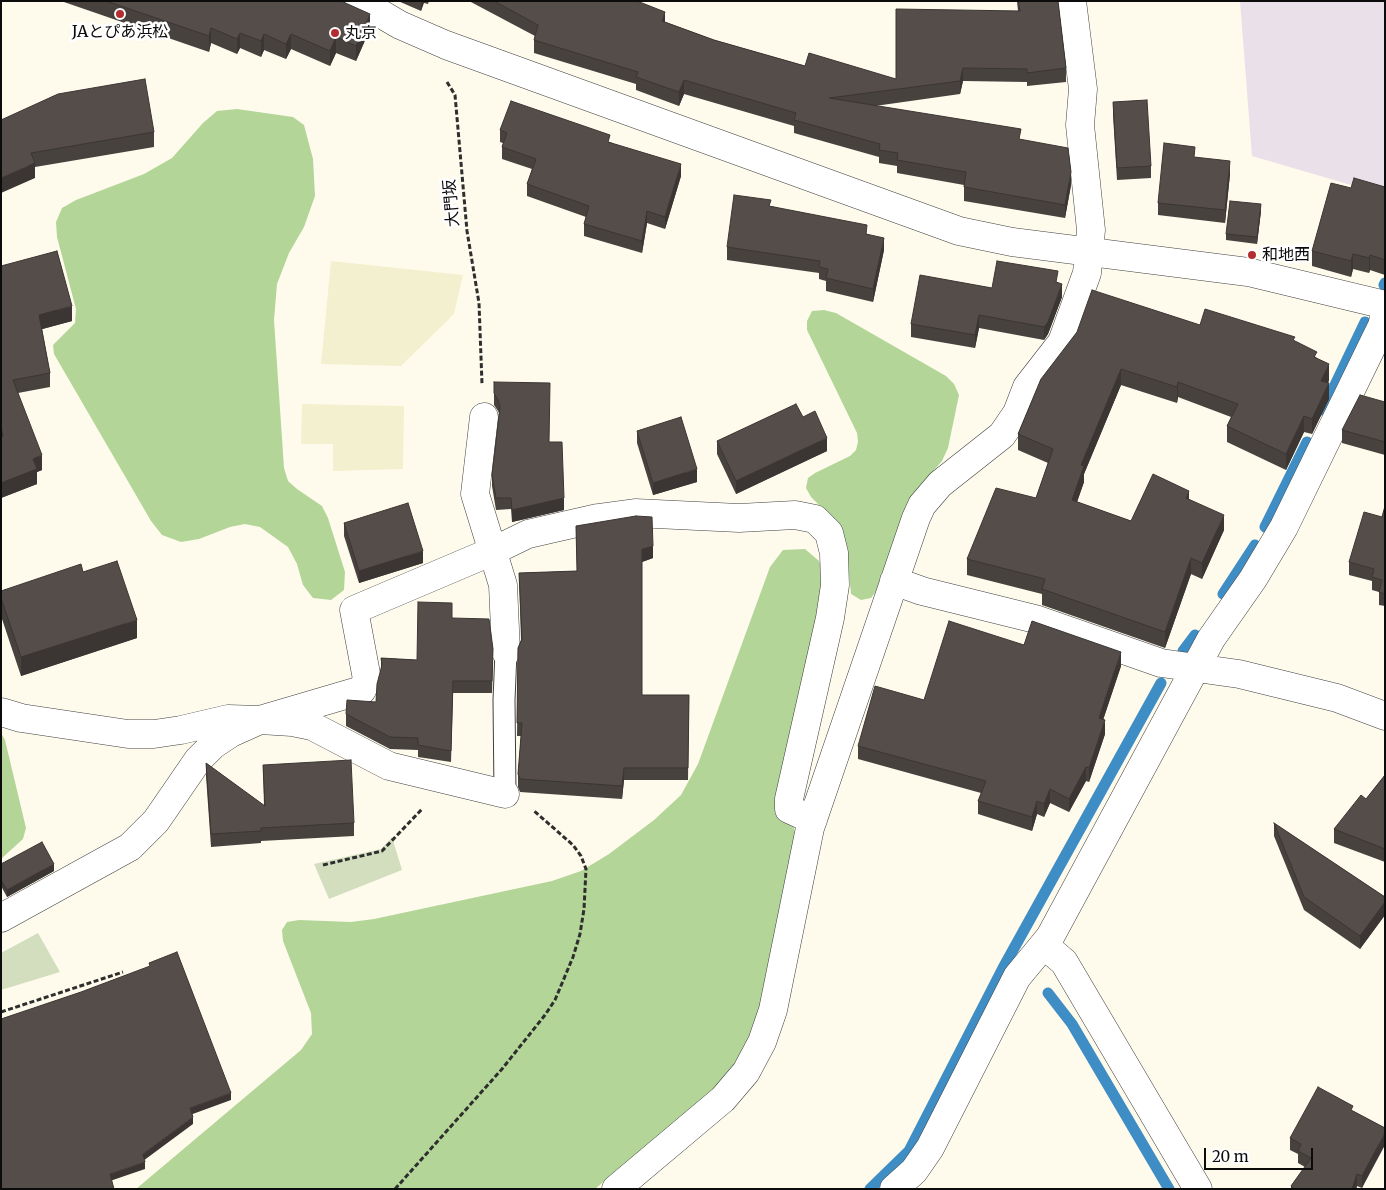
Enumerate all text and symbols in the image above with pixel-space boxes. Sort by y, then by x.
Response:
marker: JAとぴあ浜松 [114,8,126,20]
place label: JAとぴあ浜松 [72,22,168,42]
place label: 丸京 [345,23,377,43]
marker: 丸京 [329,27,341,39]
street label: 大門坂 [440,178,464,228]
place label: 和地西 [1262,245,1310,265]
marker: 和地西 [1246,249,1258,261]
scale bar [1206,1138,1315,1170]
text: 20 m [1212,1147,1249,1166]

